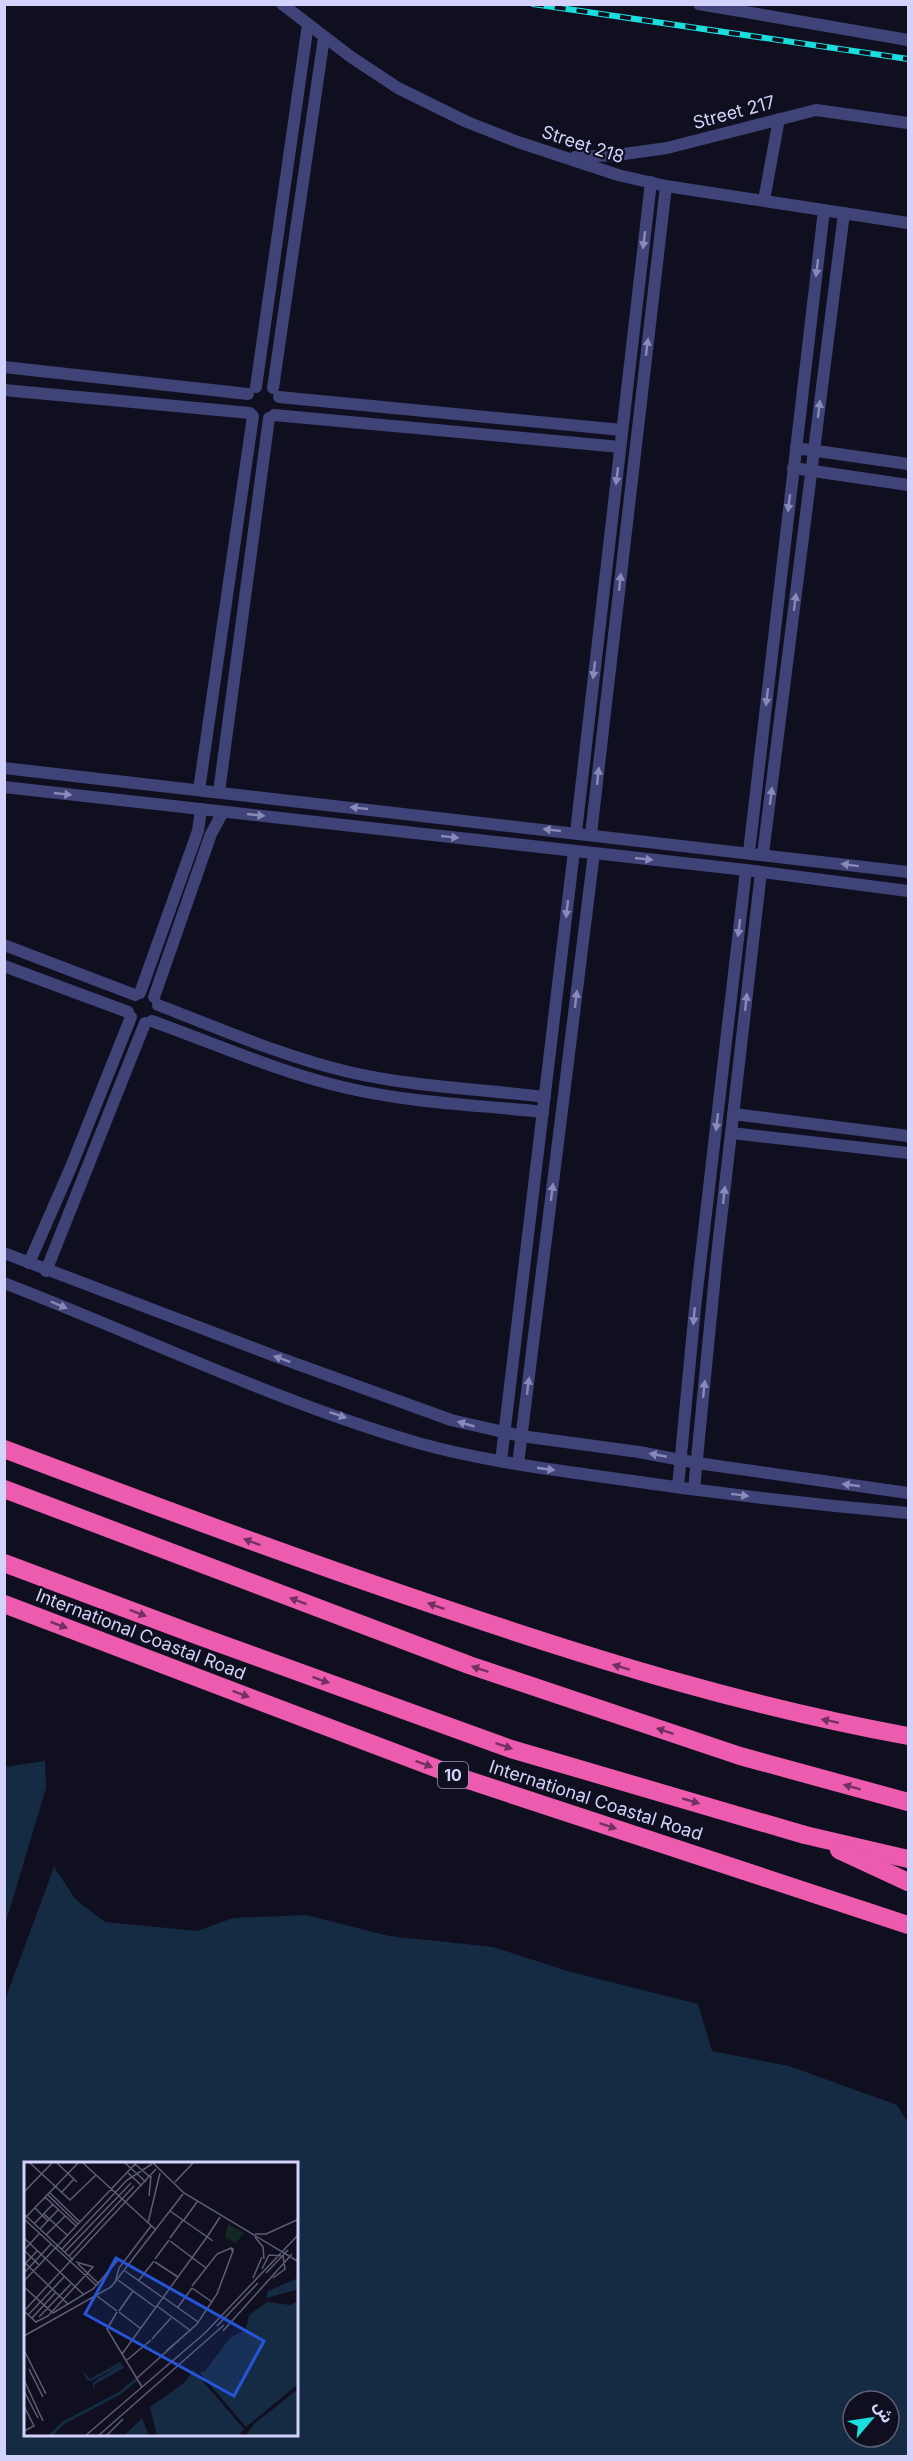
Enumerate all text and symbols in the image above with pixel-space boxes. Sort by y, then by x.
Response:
street label: Street 217 [691,91,777,133]
street label: Street 218 [539,121,627,167]
one-way arrow [640,231,649,250]
one-way arrow [812,258,822,277]
one-way arrow [642,337,652,356]
one-way arrow [814,399,824,418]
one-way arrow [612,466,622,485]
one-way arrow [785,494,794,513]
one-way arrow [615,573,625,592]
one-way arrow [790,593,800,612]
one-way arrow [590,660,599,679]
one-way arrow [762,687,772,706]
one-way arrow [593,767,603,786]
one-way arrow [766,786,775,805]
one-way arrow [53,789,72,799]
one-way arrow [349,803,368,813]
one-way arrow [247,810,266,820]
one-way arrow [543,825,562,835]
one-way arrow [441,832,460,842]
one-way arrow [635,854,654,863]
one-way arrow [841,860,860,869]
one-way arrow [562,900,572,919]
one-way arrow [734,919,744,938]
one-way arrow [572,989,581,1008]
one-way arrow [741,992,751,1011]
one-way arrow [712,1112,721,1131]
one-way arrow [547,1183,557,1202]
one-way arrow [719,1186,729,1205]
one-way arrow [50,1300,68,1310]
one-way arrow [689,1306,699,1325]
one-way arrow [273,1354,291,1363]
one-way arrow [523,1376,532,1395]
one-way arrow [699,1380,709,1399]
one-way arrow [329,1411,347,1421]
one-way arrow [456,1419,474,1428]
one-way arrow [648,1450,667,1459]
one-way arrow [537,1464,556,1473]
one-way arrow [841,1480,860,1489]
one-way arrow [730,1490,749,1500]
one-way arrow [243,1537,261,1546]
street label: International Coastal Road [33,1584,249,1684]
one-way arrow [289,1595,307,1605]
one-way arrow [427,1600,445,1610]
one-way arrow [129,1609,147,1618]
one-way arrow [50,1621,68,1630]
one-way arrow [612,1662,630,1671]
one-way arrow [471,1664,489,1674]
one-way arrow [312,1676,330,1686]
one-way arrow [233,1690,251,1700]
one-way arrow [821,1716,840,1725]
one-way arrow [656,1726,674,1736]
one-way arrow [495,1742,513,1752]
street label: International Coastal Road [487,1756,705,1844]
one-way arrow [415,1760,433,1769]
road number: 10 [438,1762,468,1788]
one-way arrow [843,1781,861,1791]
one-way arrow [682,1797,700,1806]
one-way arrow [599,1822,617,1832]
inset map [24,2162,298,2437]
north arrow [841,2389,901,2449]
text: ش [870,2397,898,2426]

